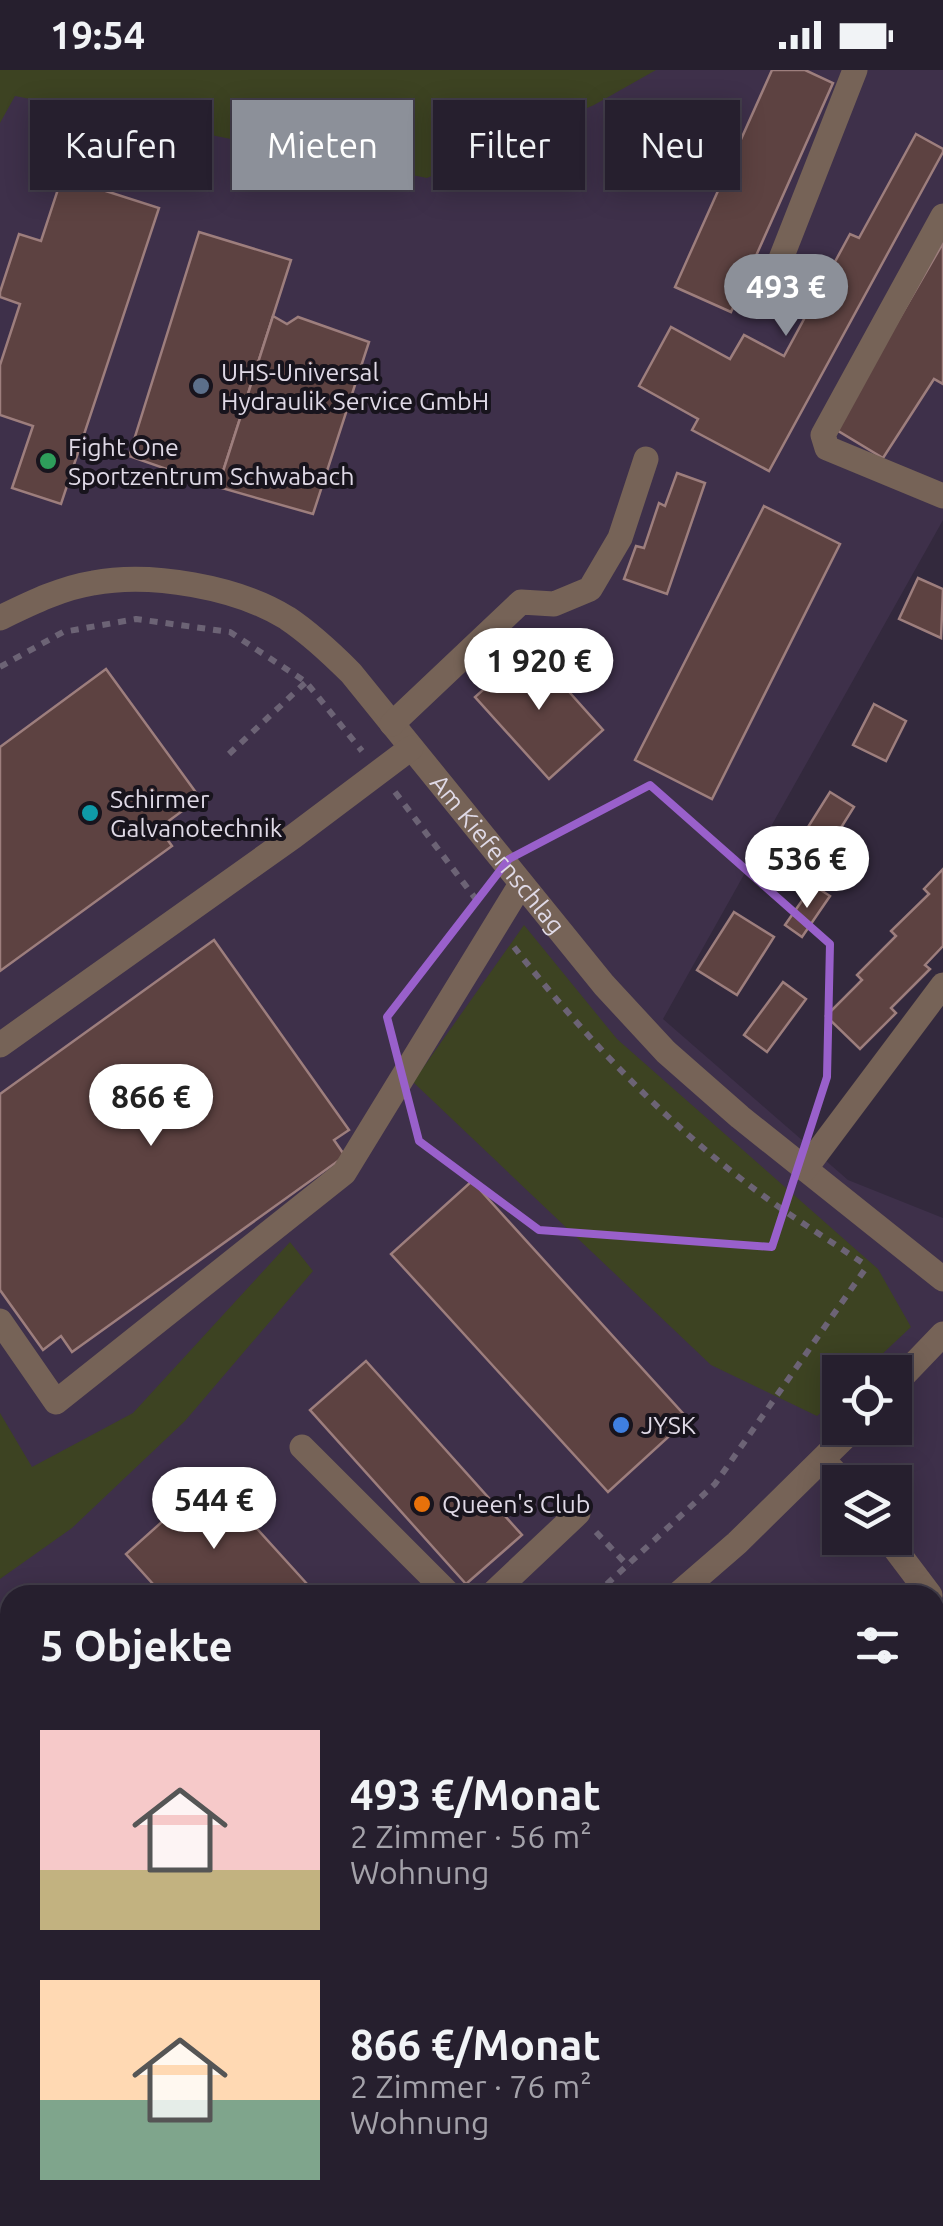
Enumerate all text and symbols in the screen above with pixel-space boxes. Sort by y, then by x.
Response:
text: 19:54 [50,14,145,56]
chip: Kaufen [30,100,212,190]
chip: Mieten [232,100,413,190]
chip: Filter [433,100,585,190]
chip: Neu [605,100,740,190]
pin: 493 € [716,254,856,339]
text: 493 € [746,268,826,304]
place label: UHS-Universal Hydraulik Service GmbH [221,358,489,415]
marker: UHS-Universal Hydraulik Service GmbH [190,375,212,397]
place label: Fight One Sportzentrum Schwabach [68,433,354,490]
marker: Fight One Sportzentrum Schwabach [37,450,59,472]
pin: 1 920 € [447,628,631,713]
text: 1 920 € [486,642,592,678]
street label: Am Kiefernschlag [425,769,571,939]
place label: Schirmer Galvanotechnik [110,785,283,842]
marker: Schirmer Galvanotechnik [79,802,101,824]
pin: 536 € [737,826,877,911]
text: 536 € [767,840,847,876]
pin: 866 € [81,1064,221,1149]
text: 866 € [111,1078,191,1114]
map controls [822,1355,912,1555]
button: locate [822,1355,912,1445]
place label: JYSK [641,1411,696,1439]
marker: JYSK [610,1414,632,1436]
button: layers [822,1465,912,1555]
pin: 544 € [144,1467,284,1552]
text: 544 € [174,1481,254,1517]
place label: Queen's Club [442,1490,590,1518]
marker: Queen's Club [411,1493,433,1515]
icon: filters [850,1618,905,1673]
text: 5 Objekte [40,1622,233,1669]
icon: home [120,1770,240,1890]
text: 493 €/Monat [350,1771,601,1818]
text: 2 Zimmer · 56 m² [350,1818,592,1854]
text: Wohnung [350,1854,489,1890]
icon: home [120,2020,240,2140]
text: 866 €/Monat [350,2021,601,2068]
text: 2 Zimmer · 76 m² [350,2068,592,2104]
text: Wohnung [350,2104,489,2140]

